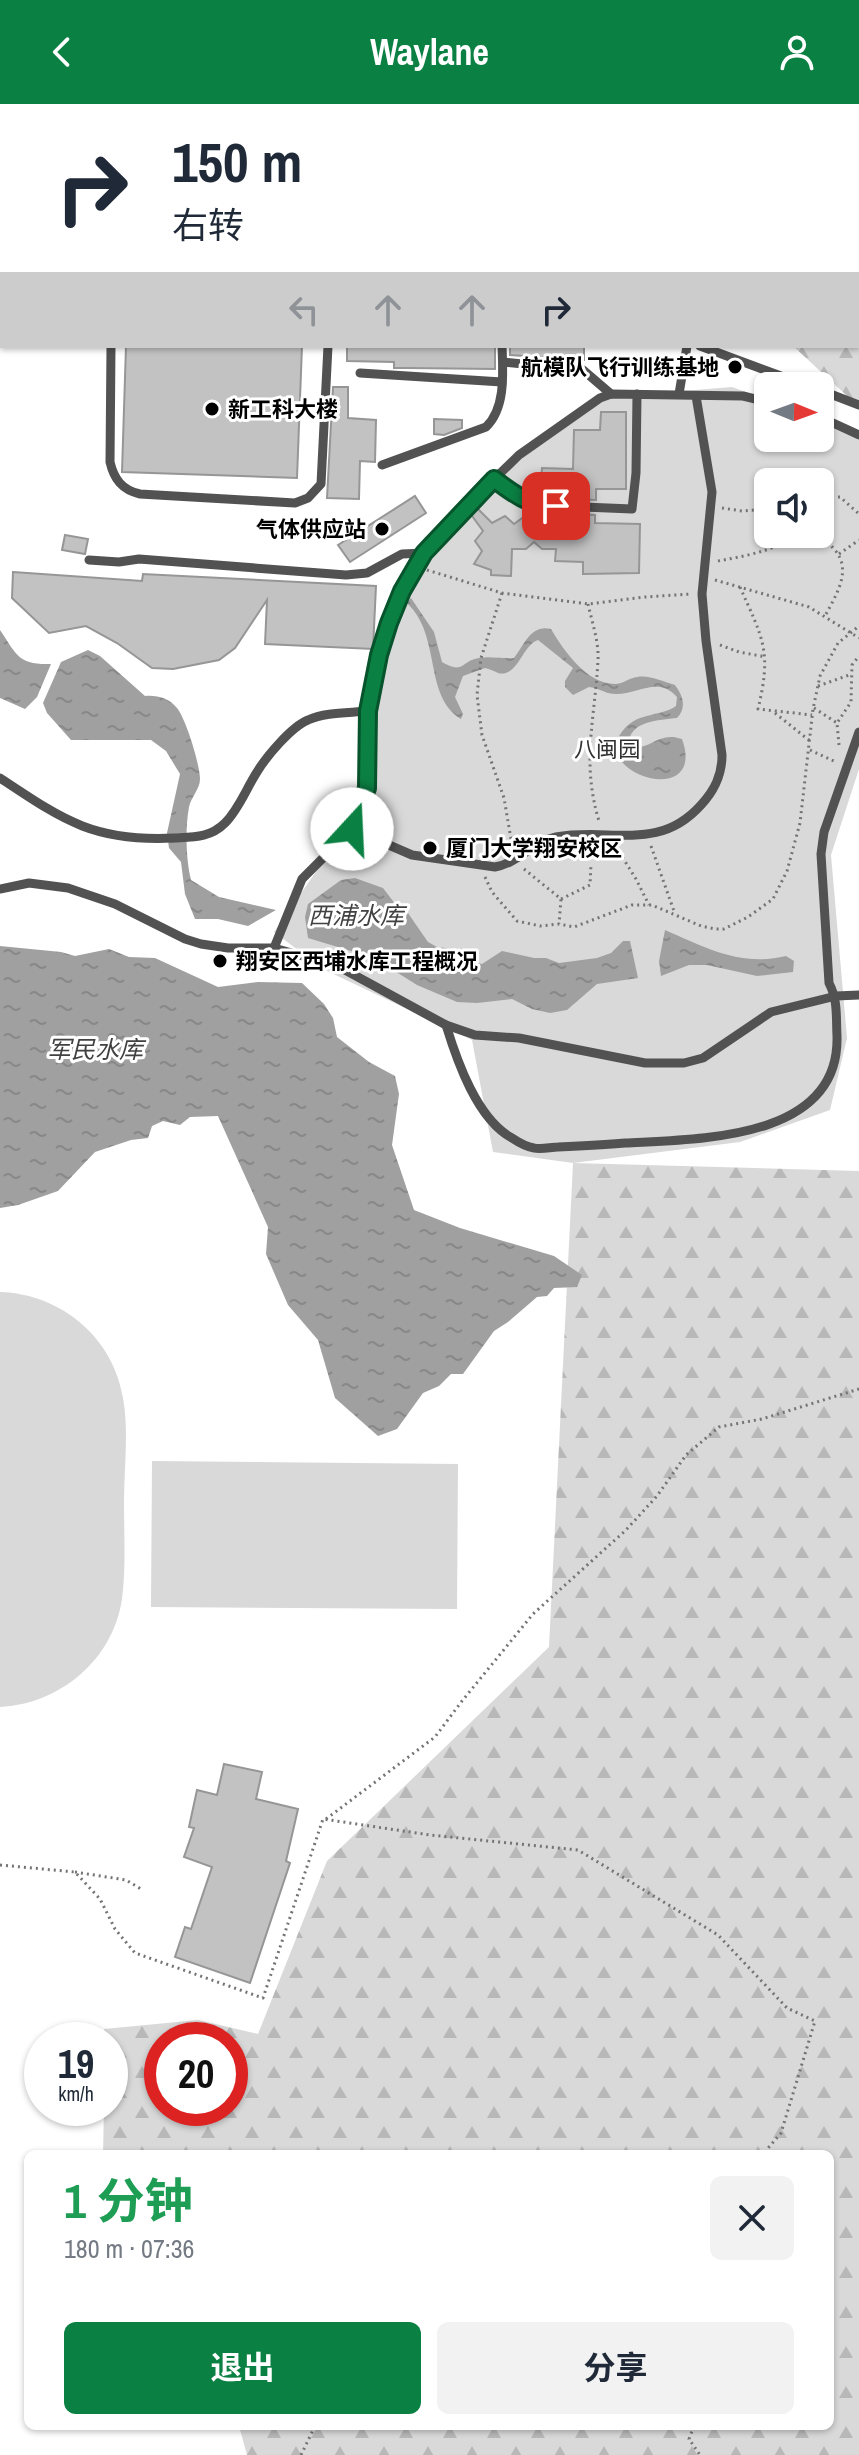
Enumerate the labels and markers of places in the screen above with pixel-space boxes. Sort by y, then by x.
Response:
place label: 航模队飞行训练基地 [521,352,719,382]
marker: 航模队飞行训练基地 [726,358,744,376]
place label: 新工科大楼 [228,394,338,424]
marker: 新工科大楼 [203,400,221,418]
pin [522,472,590,540]
place label: 气体供应站 [256,514,366,544]
marker: 气体供应站 [373,520,391,538]
place label: 厦门大学翔安校区 [446,833,622,863]
marker: 厦门大学翔安校区 [421,839,439,857]
place label: 翔安区西埔水库工程概况 [236,946,478,976]
marker: 翔安区西埔水库工程概况 [211,952,229,970]

